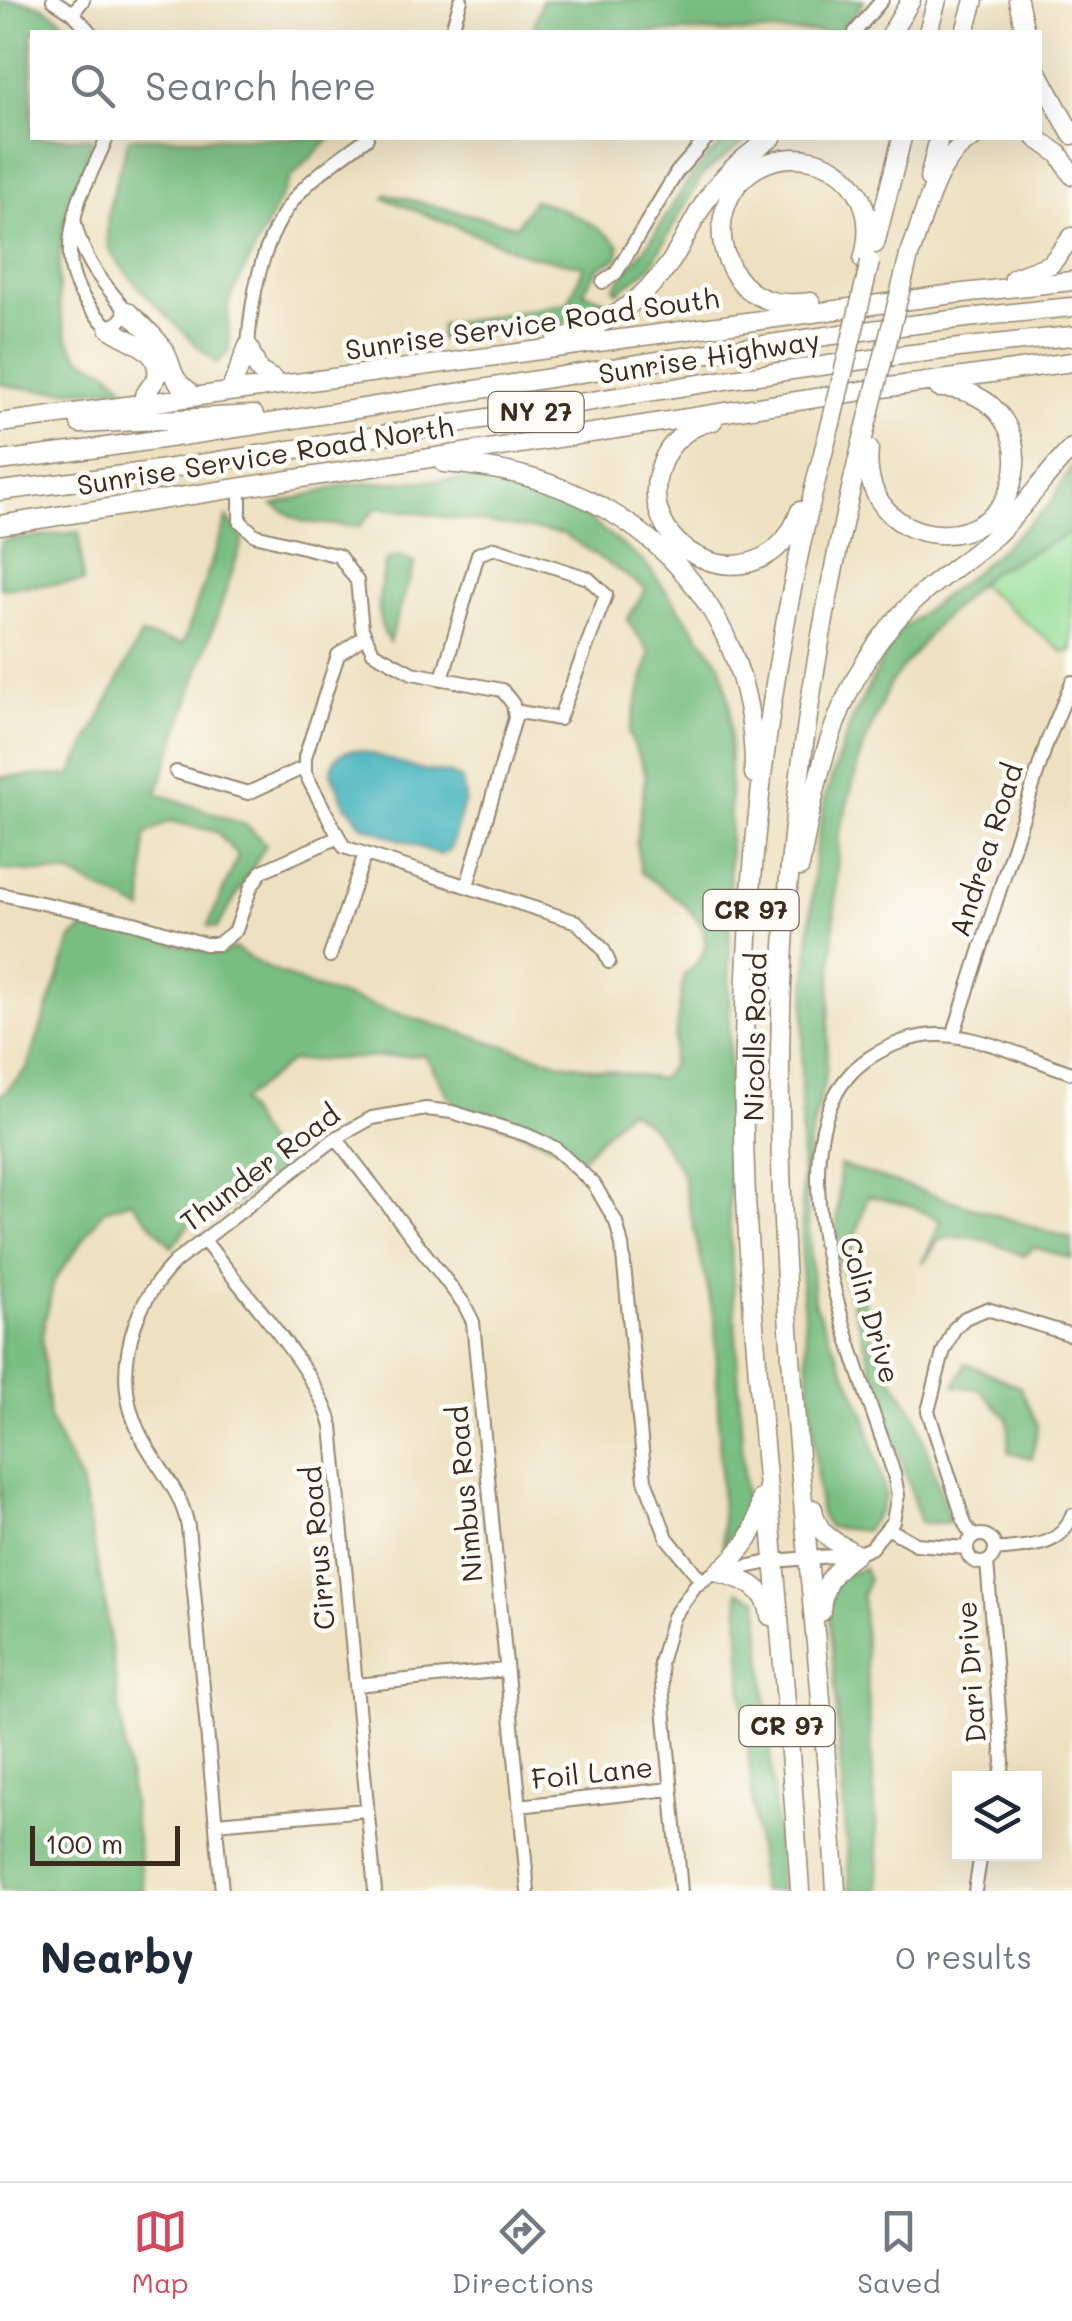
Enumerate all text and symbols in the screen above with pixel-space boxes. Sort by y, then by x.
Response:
search box [30,30,1042,140]
icon: search [65,58,120,113]
text: Search here [145,60,376,110]
street label: Sunrise Service Road South [343,279,721,367]
street label: Sunrise Highway [596,321,822,391]
road number: NY 27 [488,392,584,432]
street label: Sunrise Service Road North [74,407,456,503]
street label: Andrea Road [940,758,1030,941]
road number: CR 97 [704,890,798,930]
street label: Nicolls Road [735,952,773,1122]
street label: Thunder Road [173,1096,346,1239]
street label: Colin Drive [833,1232,909,1387]
street label: Nimbus Road [438,1404,490,1584]
street label: Cirrus Road [292,1465,342,1631]
street label: Dari Drive [947,1600,993,1744]
road number: CR 97 [740,1706,834,1746]
street label: Foil Lane [529,1748,654,1796]
map controls [952,1771,1042,1861]
button: layers [952,1771,1042,1861]
scale bar [30,1821,180,1866]
text: 100 m [45,1825,123,1861]
text: Nearby [40,1929,194,1984]
text: 0 results [895,1935,1032,1977]
tab: Map [132,2204,189,2300]
tab: Directions [452,2204,594,2300]
tab: Saved [857,2204,940,2300]

